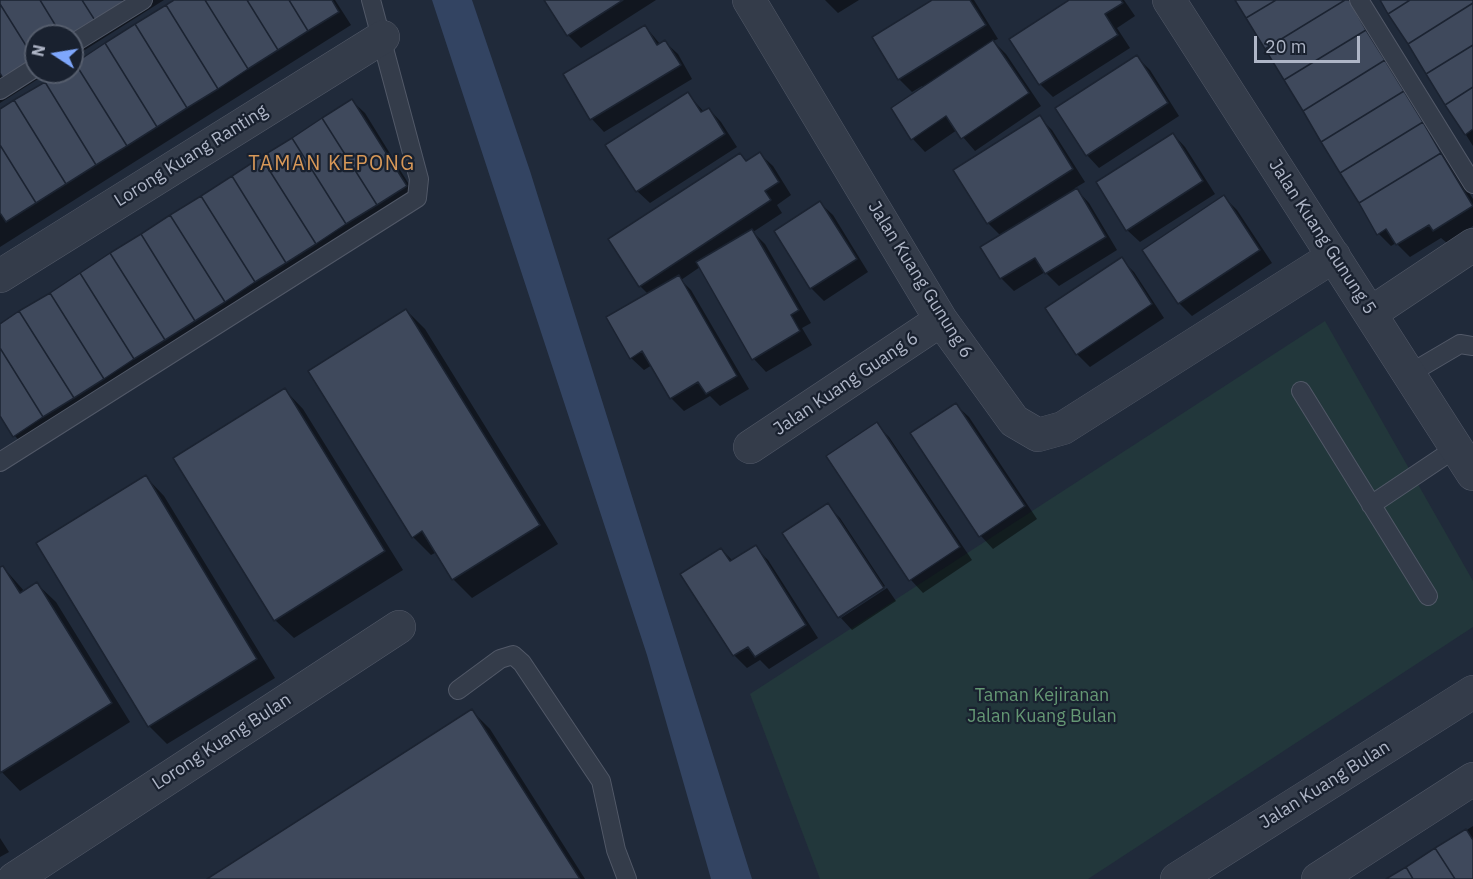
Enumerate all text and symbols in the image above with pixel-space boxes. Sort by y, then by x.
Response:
north arrow [24,24,84,84]
scale bar [1257,24,1364,62]
text: 20 m [1265,35,1307,58]
text: N [27,43,49,58]
street label: Lorong Kuang Ranting [111,100,271,212]
district label: TAMAN KEPONG [248,152,416,176]
street label: Jalan Kuang Gunung 5 [1264,155,1380,319]
street label: Jalan Kuang Gunung 6 [863,198,977,362]
street label: Jalan Kuang Guang 6 [770,328,922,440]
park label: Taman Kejiranan Jalan Kuang Bulan [967,685,1117,728]
street label: Lorong Kuang Bulan [149,689,295,795]
street label: Jalan Kuang Bulan [1256,736,1394,834]

